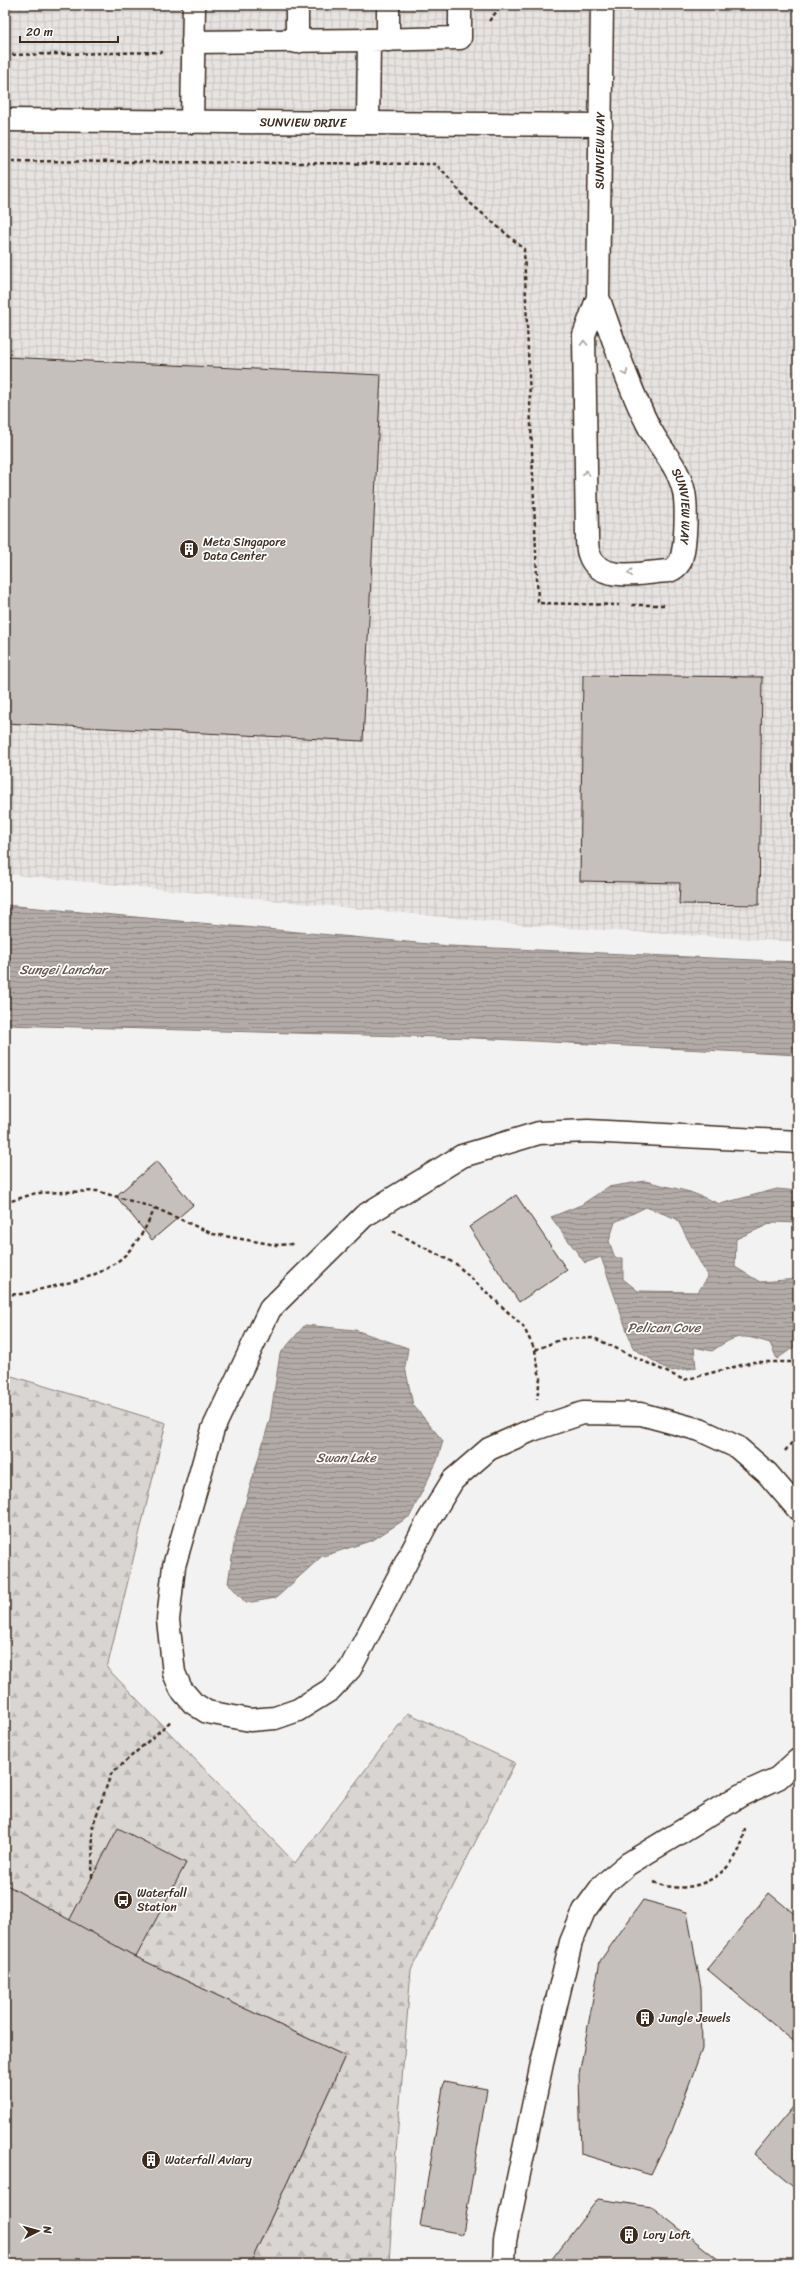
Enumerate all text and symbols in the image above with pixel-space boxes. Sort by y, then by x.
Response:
scale bar [20,18,118,44]
text: 20 m [26,21,53,43]
street label: SUNVIEW DRIVE [260,111,348,134]
street label: SUNVIEW WAY [588,111,612,190]
one-way arrow [580,340,588,346]
one-way arrow [620,369,628,377]
street label: SUNVIEW WAY [665,464,697,546]
one-way arrow [582,470,590,476]
place label: Meta Singapore Data Center [203,531,286,567]
building icon: Meta Singapore Data Center [178,538,200,560]
one-way arrow [627,569,633,578]
water label: Sungei Lanchar [19,958,109,981]
water label: Pelican Cove [628,1316,702,1339]
water label: Swan Lake [316,1446,378,1469]
place label: Waterfall Station [137,1882,187,1918]
bus stop icon: Waterfall Station [112,1889,134,1911]
building icon: Jungle Jewels [634,2007,656,2029]
place label: Jungle Jewels [658,2007,731,2029]
building icon: Waterfall Aviary [140,2149,162,2171]
place label: Waterfall Aviary [165,2149,253,2171]
north arrow [18,2211,58,2251]
text: N [37,2224,57,2235]
building icon: Lory Loft [618,2224,640,2246]
place label: Lory Loft [643,2224,692,2246]

